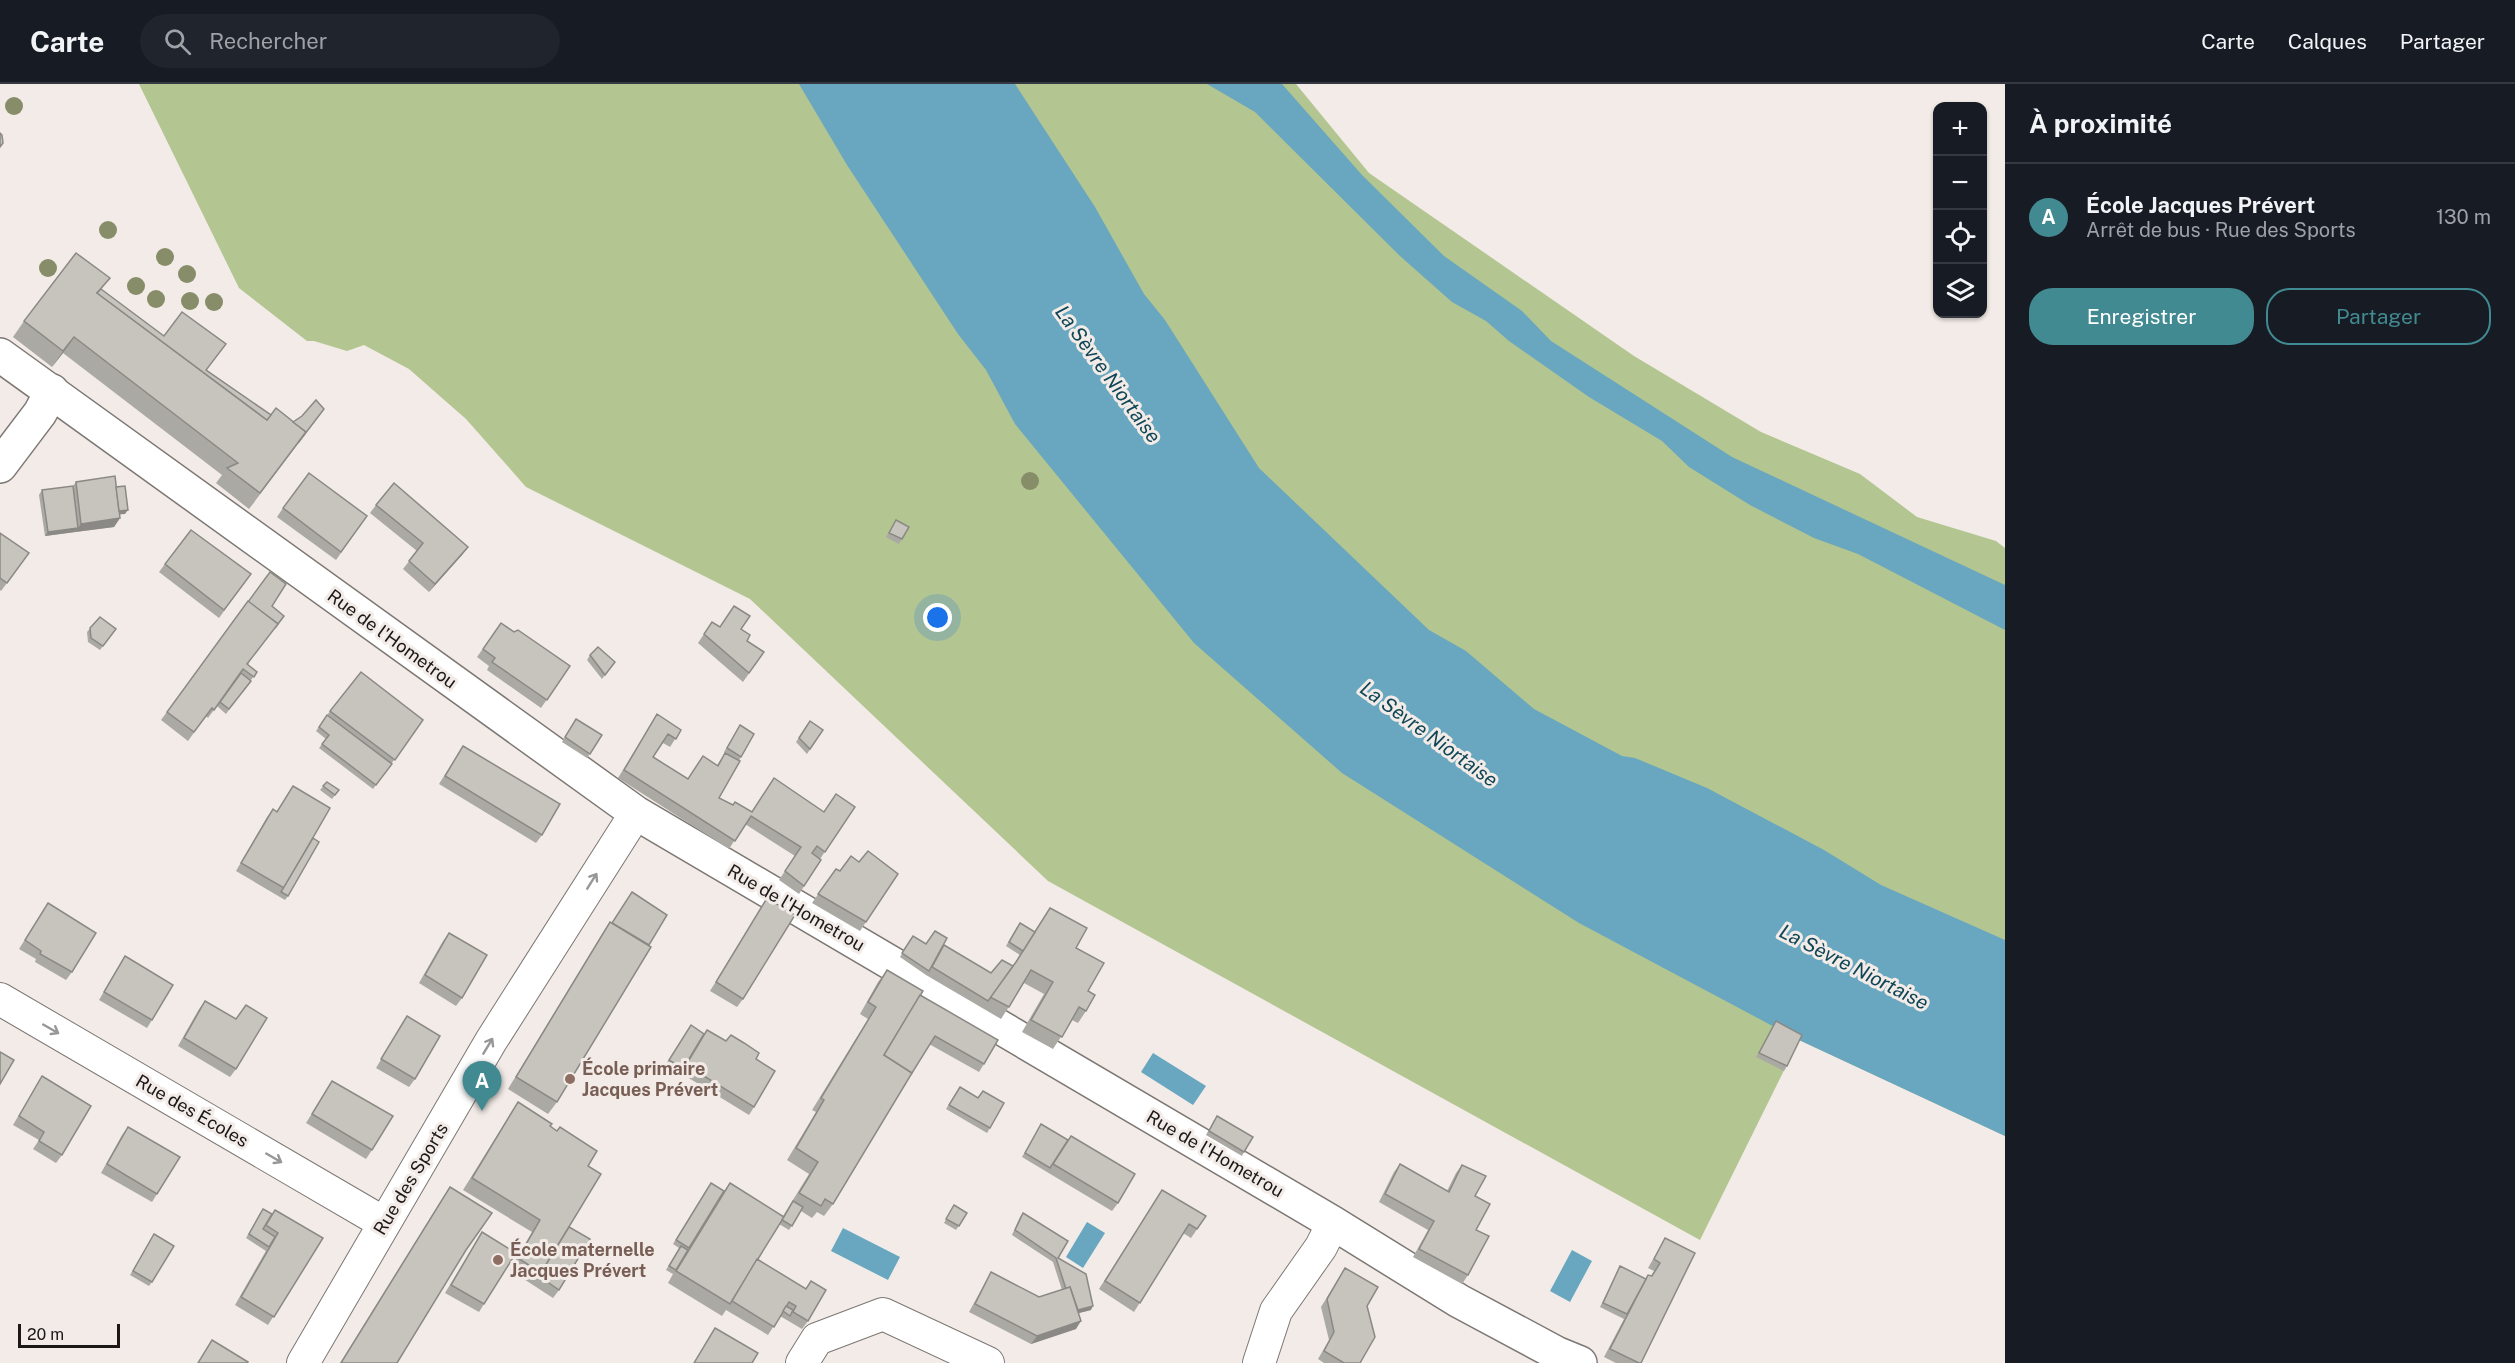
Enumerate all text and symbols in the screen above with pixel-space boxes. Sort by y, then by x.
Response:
search box [140,14,560,68]
text: Carte [30,25,104,58]
icon: search [161,25,194,58]
text: Rechercher [209,28,327,54]
text: Carte [2201,29,2255,54]
text: Calques [2288,29,2367,54]
text: Partager [2400,29,2485,54]
map controls [1933,102,1987,318]
button: + [1933,102,1987,156]
text: À proximité [2029,108,2172,139]
button: − [1933,156,1987,210]
text: École Jacques Prévert [2086,192,2315,218]
text: A [2041,205,2056,229]
text: 130 m [2436,205,2491,229]
button: locate [1933,210,1987,264]
text: Arrêt de bus · Rue des Sports [2086,218,2356,242]
button: layers [1933,264,1987,318]
button: Enregistrer [2029,288,2254,345]
button: Partager [2266,288,2491,345]
water label: La Sèvre Niortaise [1050,301,1166,447]
street label: Rue de l'Hometrou [324,585,461,693]
your location [923,603,952,632]
water label: La Sèvre Niortaise [1356,676,1502,792]
street label: Rue de l'Hometrou [724,860,868,955]
one-way arrow [586,873,599,890]
water label: La Sèvre Niortaise [1775,919,1933,1015]
one-way arrow [42,1023,59,1035]
one-way arrow [483,1038,495,1055]
place label: École primaire Jacques Prévert [582,1057,718,1100]
pin: A [462,1062,502,1111]
street label: Rue des Écoles [132,1069,253,1151]
marker: École primaire Jacques Prévert [563,1072,577,1086]
street label: Rue de l'Hometrou [1143,1106,1287,1201]
street label: Rue des Sports [369,1119,452,1239]
one-way arrow [265,1153,282,1165]
place label: École maternelle Jacques Prévert [510,1238,655,1281]
marker: École maternelle Jacques Prévert [491,1253,505,1267]
scale bar [18,1321,120,1348]
text: 20 m [27,1325,64,1344]

